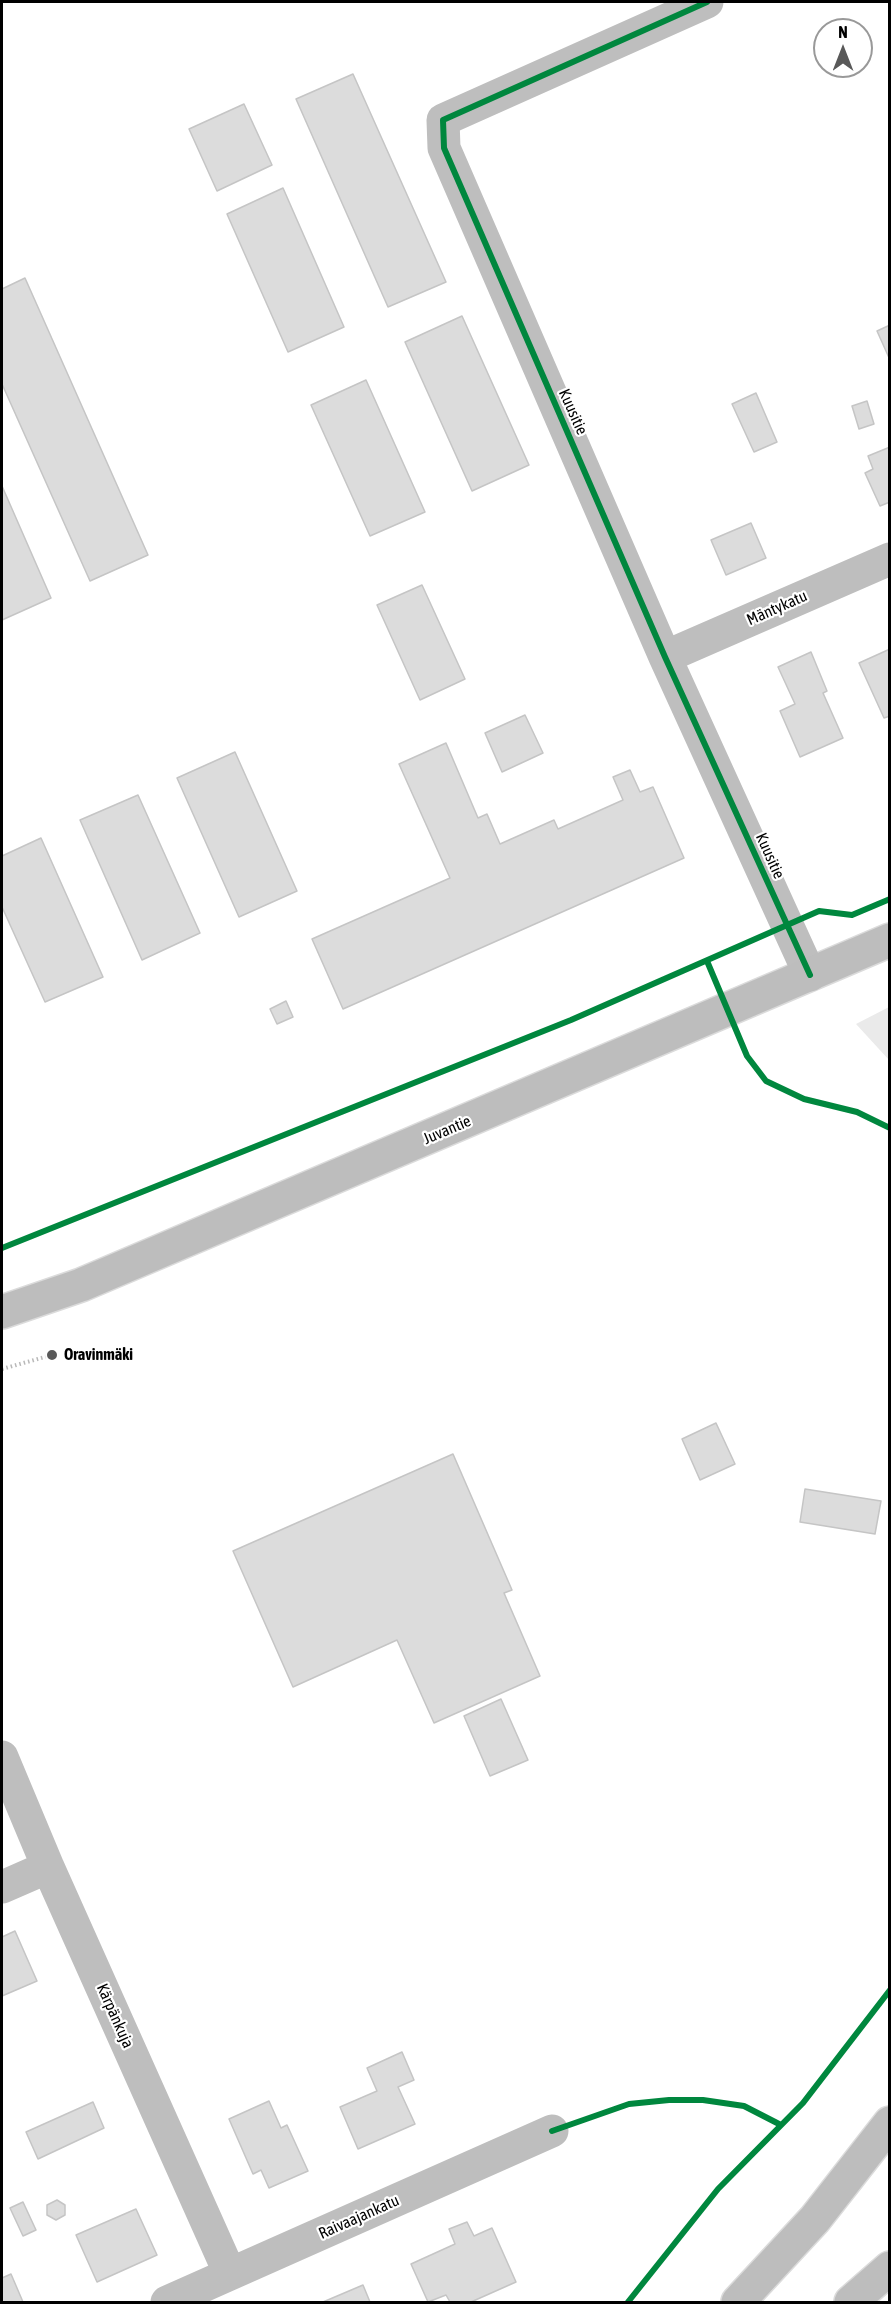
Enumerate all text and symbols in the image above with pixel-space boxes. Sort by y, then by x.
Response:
north arrow [813,18,873,78]
text: N [838,23,848,41]
street label: Kuusitie [554,386,592,438]
street label: Mäntykatu [744,586,810,630]
street label: Kuusitie [751,830,789,882]
street label: Juvantie [420,1111,474,1149]
place label: Oravinmäki [64,1345,133,1365]
marker: Oravinmäki [45,1348,59,1362]
street label: Kärpänkuja [92,1981,138,2051]
street label: Raivaajankatu [316,2191,402,2243]

